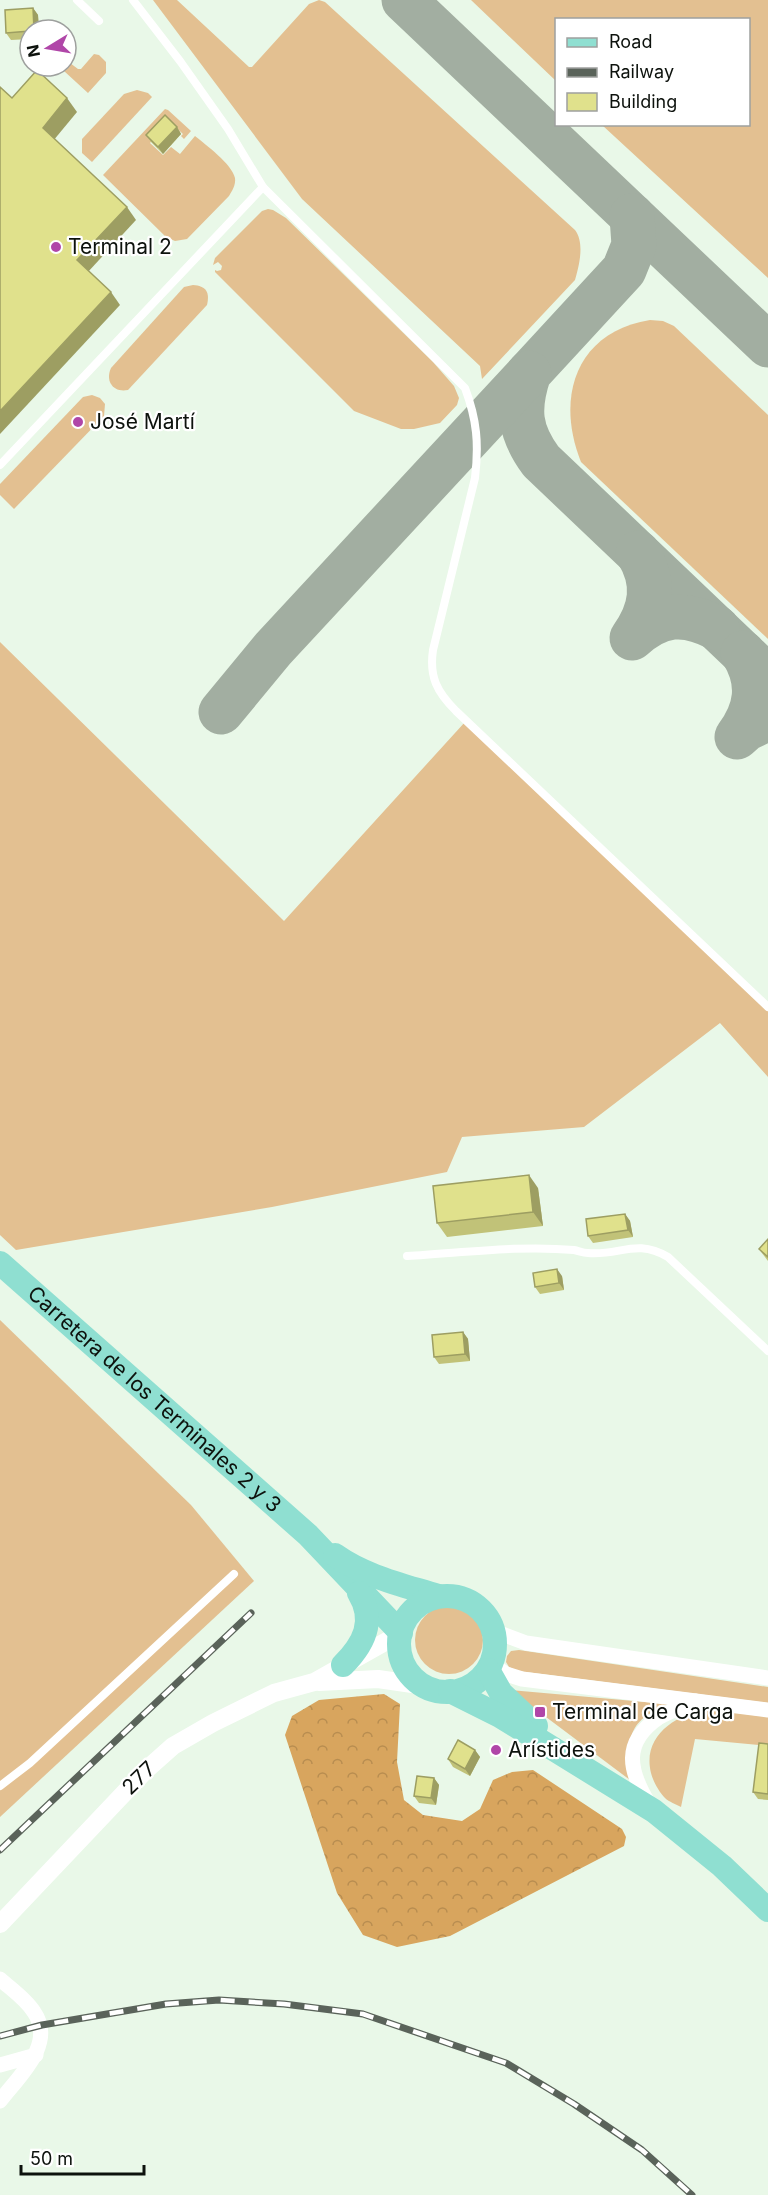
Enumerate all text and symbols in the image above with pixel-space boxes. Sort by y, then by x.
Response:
north arrow [18,18,78,78]
legend [555,18,750,126]
text: Road [609,31,652,52]
text: N [22,43,44,59]
text: Railway [609,61,674,82]
text: Building [609,91,677,112]
place label: Terminal 2 [68,234,172,259]
marker: Terminal 2 [49,240,63,254]
place label: José Martí [90,409,196,434]
marker: José Martí [71,415,85,429]
street label: Carretera de los Terminales 2 y 3 [23,1281,286,1517]
place label: Terminal de Carga [552,1699,733,1724]
marker: Terminal de Carga [533,1705,547,1719]
place label: Arístides [508,1737,595,1762]
marker: Arístides [489,1743,503,1757]
street label: 277 [117,1756,161,1799]
scale bar [21,2138,144,2176]
text: 50 m [30,2148,73,2169]

